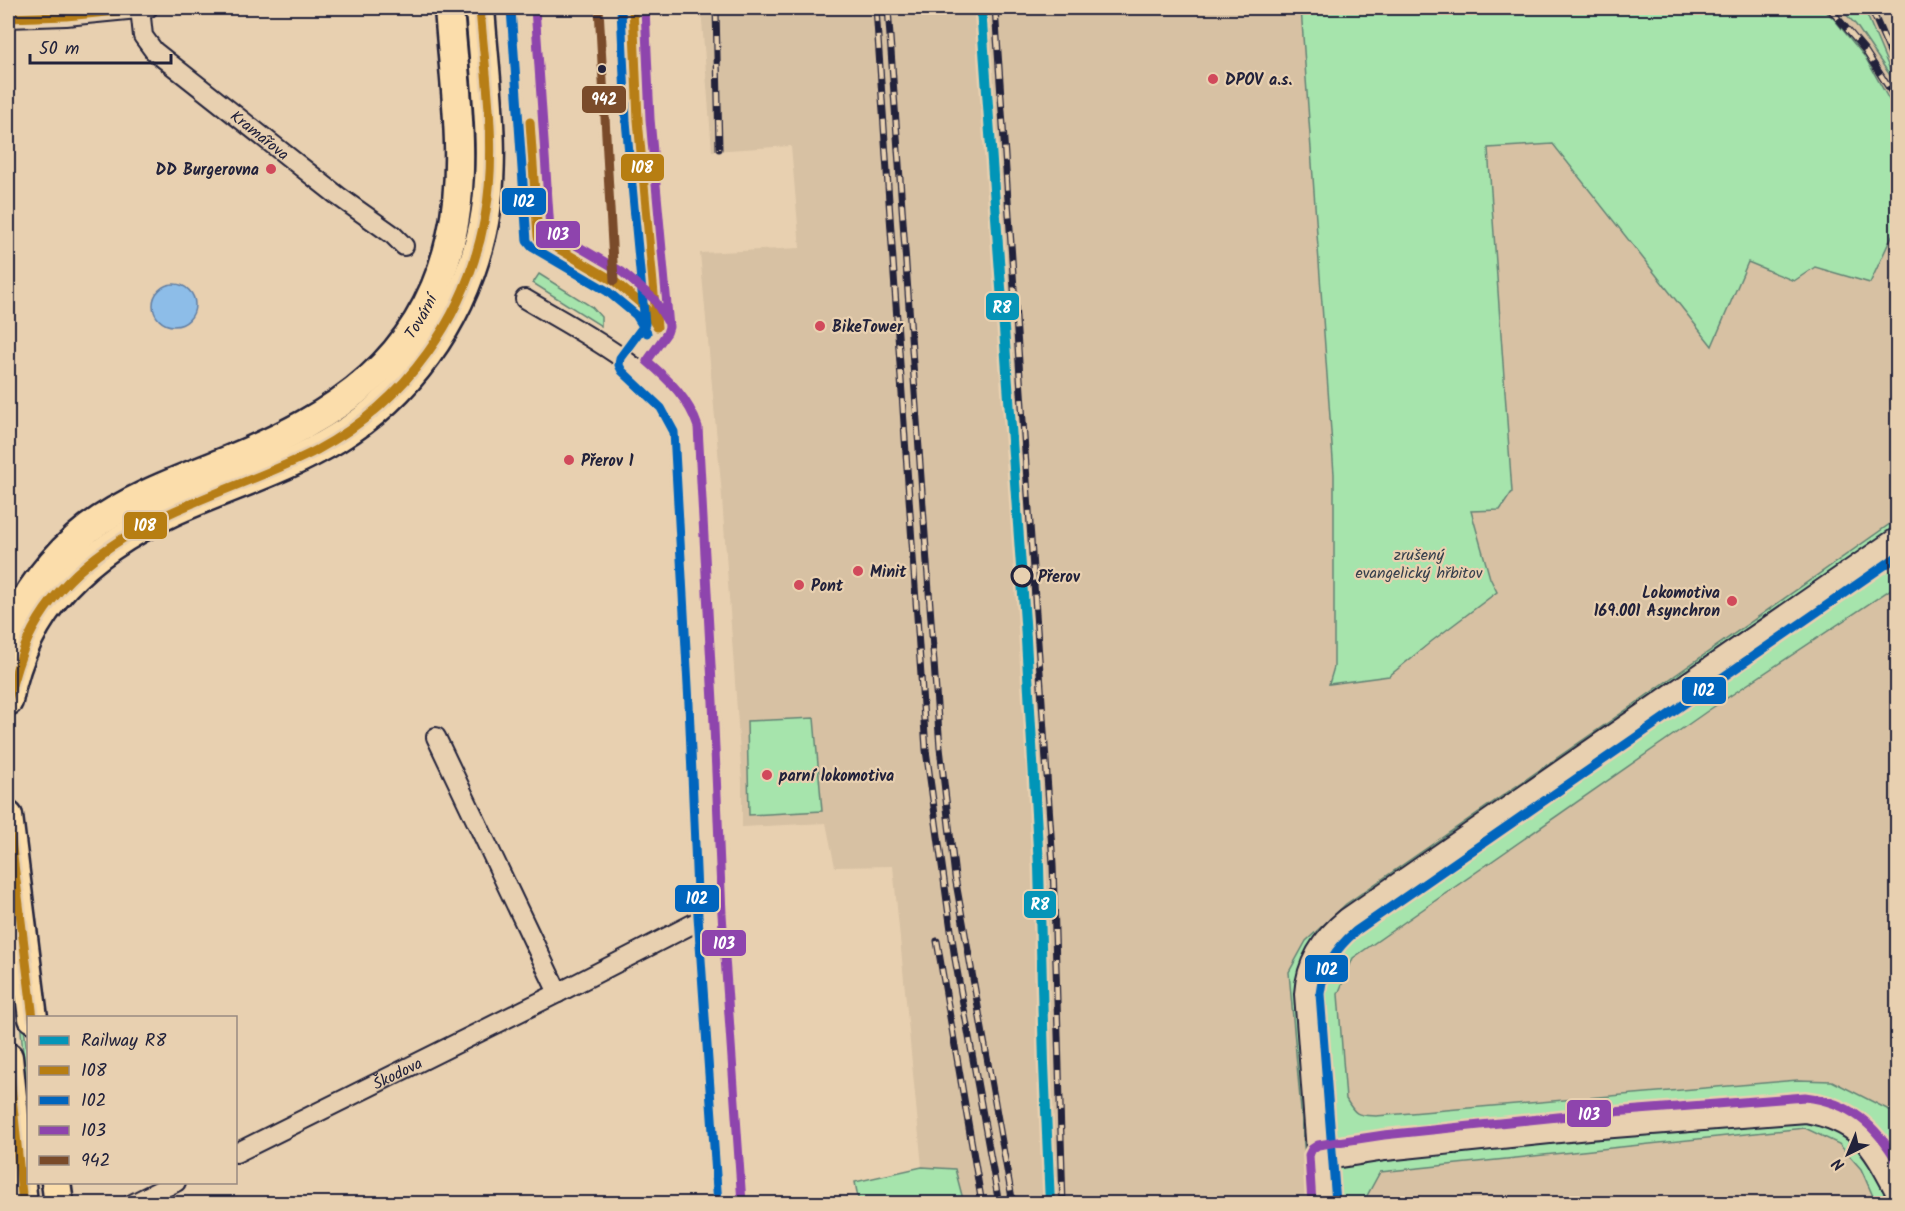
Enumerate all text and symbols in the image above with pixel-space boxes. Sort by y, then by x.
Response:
scale bar [30,27,171,65]
text: 50 m [39,35,79,64]
unlabelled marker [596,63,608,75]
place label: DPOV a.s. [1225,68,1292,93]
marker: DPOV a.s. [1206,72,1220,86]
line badge: 942 [581,85,627,114]
text: 942 [591,88,617,113]
street label: Kramářova [224,105,294,167]
line badge: 108 [620,153,665,182]
text: 108 [631,156,654,181]
place label: DD Burgerovna [156,158,259,183]
marker: DD Burgerovna [264,162,278,176]
line badge: 102 [501,187,547,216]
text: 102 [513,190,535,215]
line badge: 103 [535,220,581,249]
text: 103 [547,223,569,248]
street label: Tovární [399,289,445,344]
line badge: R8 [985,292,1020,321]
text: R8 [992,296,1012,321]
place label: BikeTower [832,315,904,340]
marker: BikeTower [813,319,827,333]
place label: Přerov 1 [581,449,634,474]
marker: Přerov 1 [562,453,576,467]
line badge: 108 [123,511,168,540]
text: 108 [134,514,157,539]
park label: zrušený evangelický hřbitov [1355,543,1483,586]
place label: Minit [870,560,907,585]
marker: Minit [851,564,865,578]
marker: Přerov [1011,565,1033,587]
place label: Přerov [1038,565,1081,590]
place label: Pont [811,574,844,599]
marker: Pont [792,578,806,592]
place label: Lokomotiva 169.001 Asynchron [1594,581,1720,624]
marker: Lokomotiva 169.001 Asynchron [1725,594,1739,608]
line badge: 102 [1681,676,1727,705]
text: 102 [1693,679,1715,704]
place label: parní lokomotiva [778,764,894,789]
marker: parní lokomotiva [760,768,774,782]
line badge: 102 [674,884,720,913]
text: 102 [686,887,708,912]
line badge: R8 [1023,890,1057,919]
text: R8 [1030,893,1050,918]
line badge: 103 [701,929,747,957]
text: 103 [713,932,735,957]
line badge: 102 [1304,954,1349,983]
text: 102 [1316,958,1338,983]
legend [27,1016,237,1184]
text: Railway R8 [81,1027,166,1056]
street label: Škodova [369,1051,427,1097]
text: 108 [81,1057,107,1086]
text: 102 [81,1087,106,1116]
line badge: 103 [1566,1099,1612,1128]
text: 103 [1578,1103,1600,1128]
text: 103 [81,1117,106,1146]
north arrow [1818,1124,1878,1184]
text: 942 [81,1147,110,1176]
text: N [1827,1151,1851,1176]

